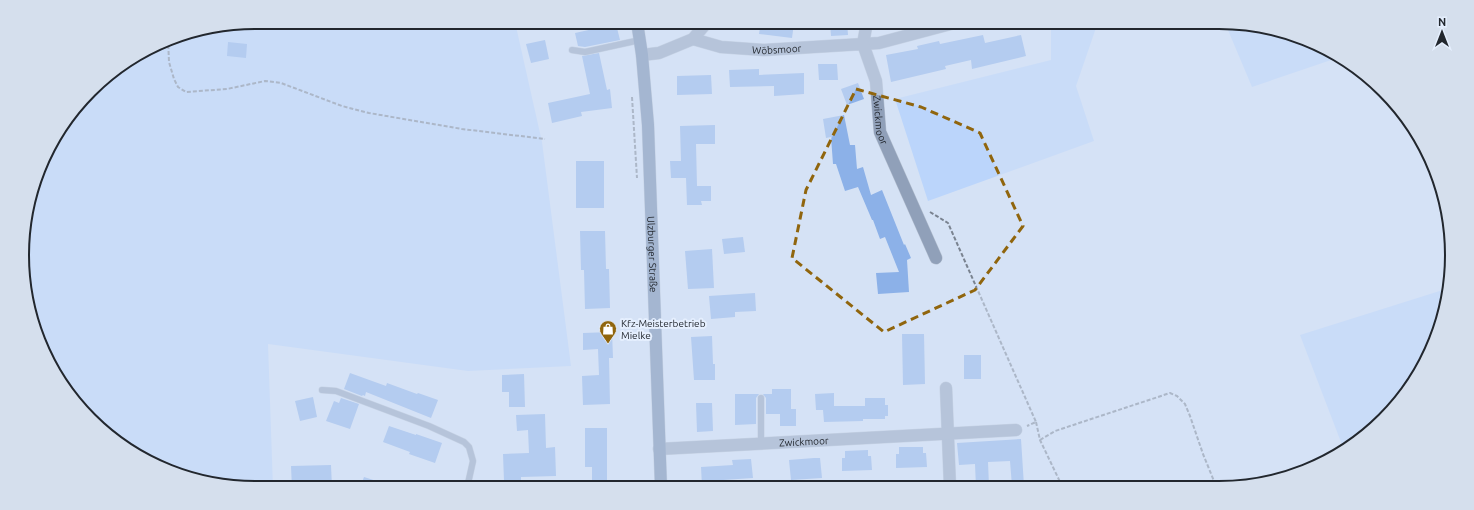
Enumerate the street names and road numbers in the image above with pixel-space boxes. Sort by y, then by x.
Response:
street label: Wöbsmoor [752,42,802,56]
street label: Zwickmoor [872,95,890,146]
street label: Ulzburger Straße [646,216,660,293]
street label: Zwickmoor [779,434,829,448]

